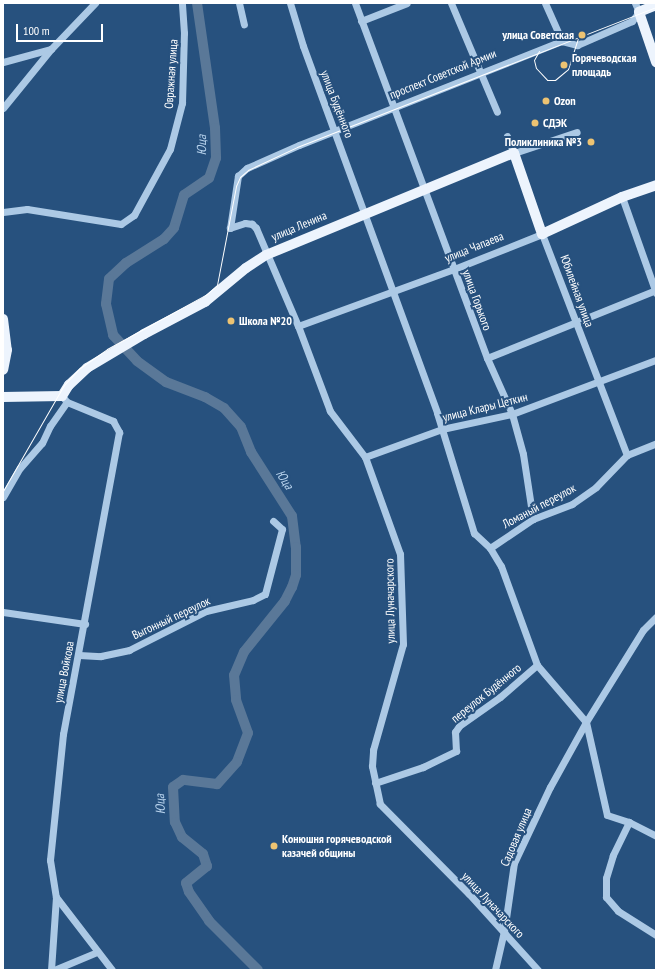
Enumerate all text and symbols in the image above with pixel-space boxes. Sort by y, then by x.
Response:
scale bar [18,16,105,42]
text: 100 m [23,23,50,38]
place label: улица Советская [502,28,574,42]
marker: улица Советская [577,30,587,40]
street label: Овражная улица [161,39,181,109]
street label: проспект Советской Армии [387,46,499,102]
place label: Горячеводская площадь [572,51,636,79]
marker: Горячеводская площадь [559,60,569,70]
street label: улица Будённого [318,68,356,140]
place label: Ozon [554,94,576,108]
marker: Ozon [541,96,551,106]
place label: СДЭК [543,116,567,130]
marker: СДЭК [530,118,540,128]
water label: Юца [194,135,210,155]
place label: Поликлиника №3 [505,135,582,149]
marker: Поликлиника №3 [585,136,597,148]
street label: улица Ленина [269,208,329,244]
street label: улица Чапаева [442,229,506,265]
street label: Юбилейная улица [557,253,597,329]
street label: улица Горького [459,268,495,332]
place label: Школа №20 [239,314,292,328]
marker: Школа №20 [226,316,236,326]
street label: улица Клары Цеткин [441,389,529,425]
water label: Юца [272,467,296,493]
street label: Ломаный переулок [500,481,578,531]
street label: улица Луначарского [382,558,398,644]
street label: Выгонный переулок [130,594,212,642]
street label: улица Войкова [51,640,77,704]
street label: переулок Будённого [448,660,524,726]
water label: Юца [153,793,169,815]
street label: Садовая улица [497,806,535,868]
place label: Конюшня горячеводской казачей общины [282,832,392,860]
marker: Конюшня горячеводской казачей общины [269,841,279,851]
street label: улица Луначарского [459,869,527,941]

